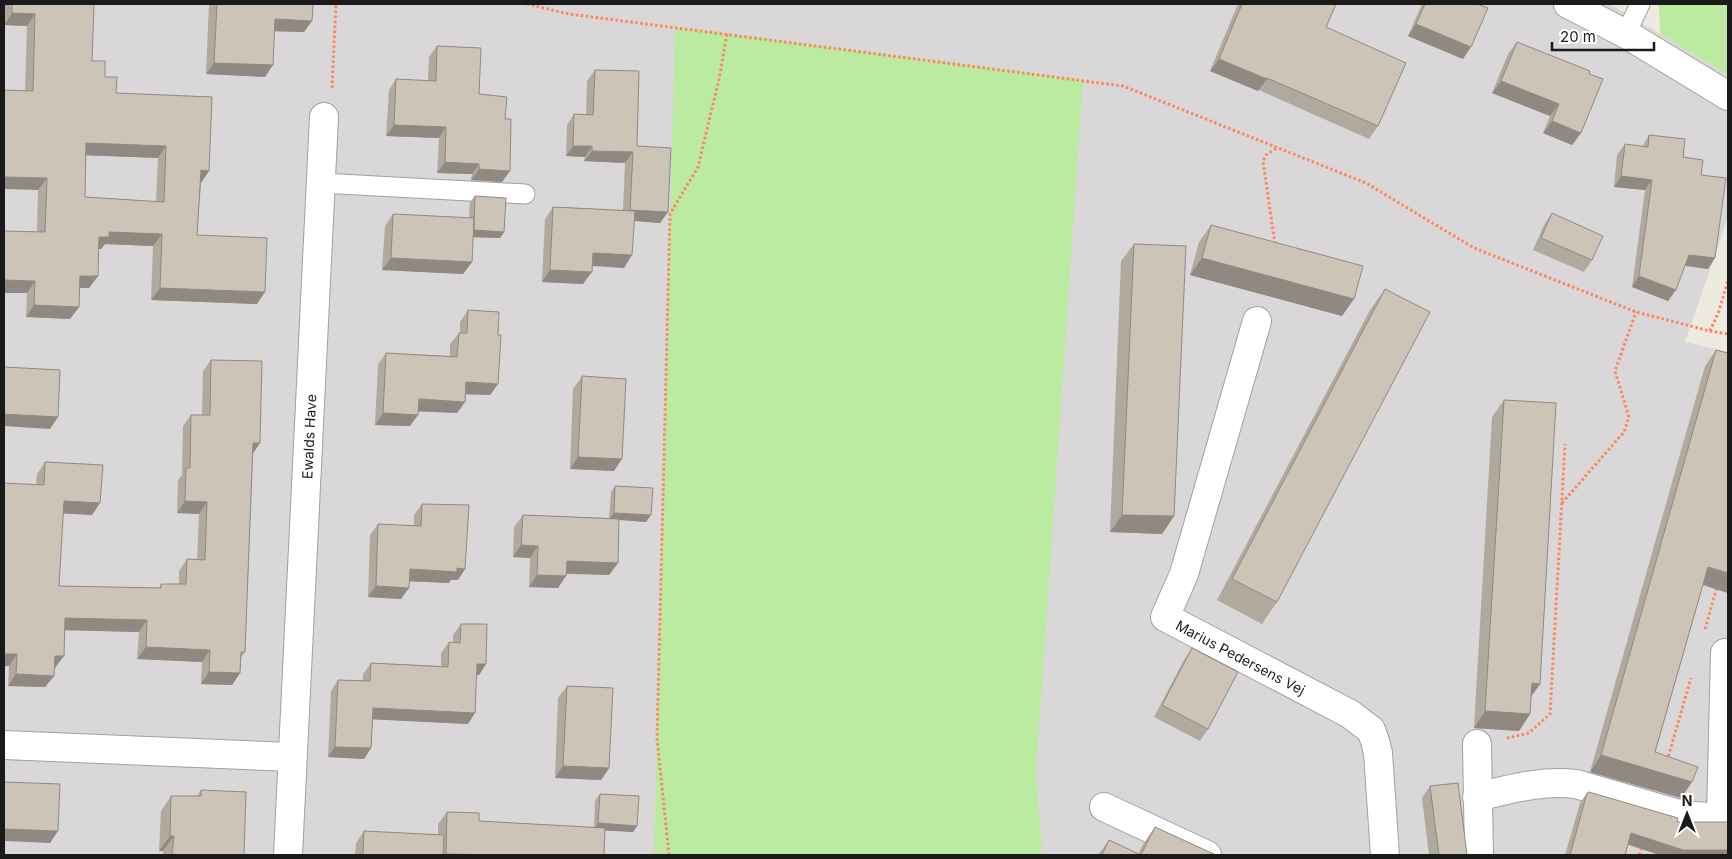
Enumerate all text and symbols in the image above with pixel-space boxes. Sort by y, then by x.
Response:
scale bar [1552,20,1654,52]
text: 20 m [1560,27,1596,46]
street label: Ewalds Have [298,394,319,479]
street label: Marius Pedersens Vej [1173,616,1308,698]
north arrow [1662,789,1712,839]
text: N [1682,792,1692,809]

